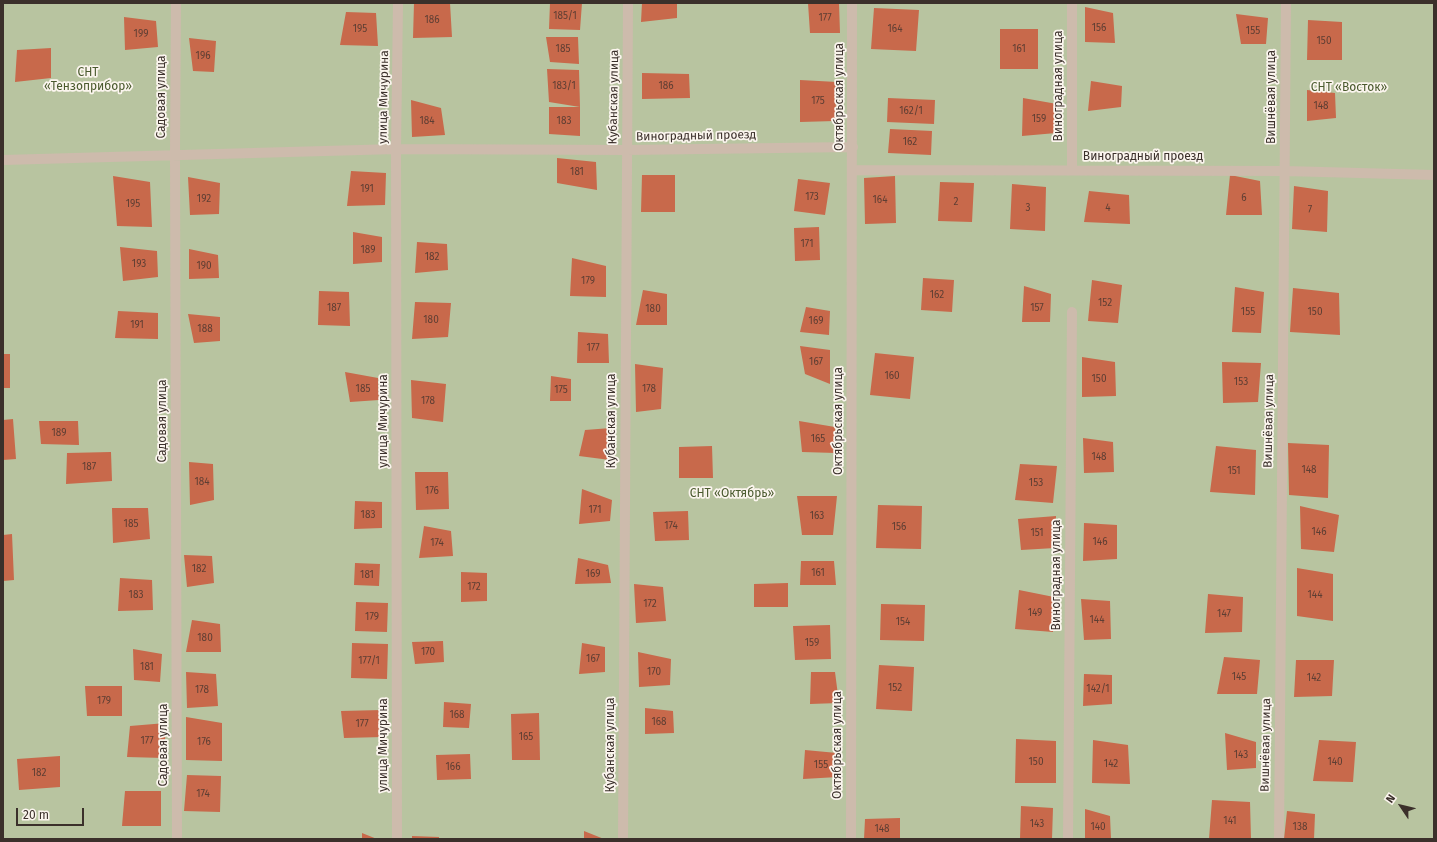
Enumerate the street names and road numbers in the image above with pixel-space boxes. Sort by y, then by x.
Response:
street label: Виноградная улица [1052,31,1066,141]
street label: Октябрьская улица [833,43,847,151]
street label: Кубанская улица [606,49,622,145]
street label: улица Мичурина [376,50,392,144]
street label: Вишнёвая улица [1265,50,1279,144]
street label: Садовая улица [155,55,169,139]
street label: Виноградный проезд [636,128,756,144]
street label: Виноградный проезд [1083,150,1203,164]
street label: Октябрьская улица [832,367,846,475]
street label: улица Мичурина [377,374,391,468]
street label: Кубанская улица [605,374,619,468]
street label: Вишнёвая улица [1261,374,1277,468]
street label: Садовая улица [156,379,170,463]
street label: Виноградная улица [1050,520,1064,630]
street label: Октябрьская улица [831,691,845,799]
street label: улица Мичурина [377,698,391,792]
street label: Кубанская улица [604,698,618,792]
street label: Вишнёвая улица [1258,698,1274,792]
street label: Садовая улица [157,703,171,787]

